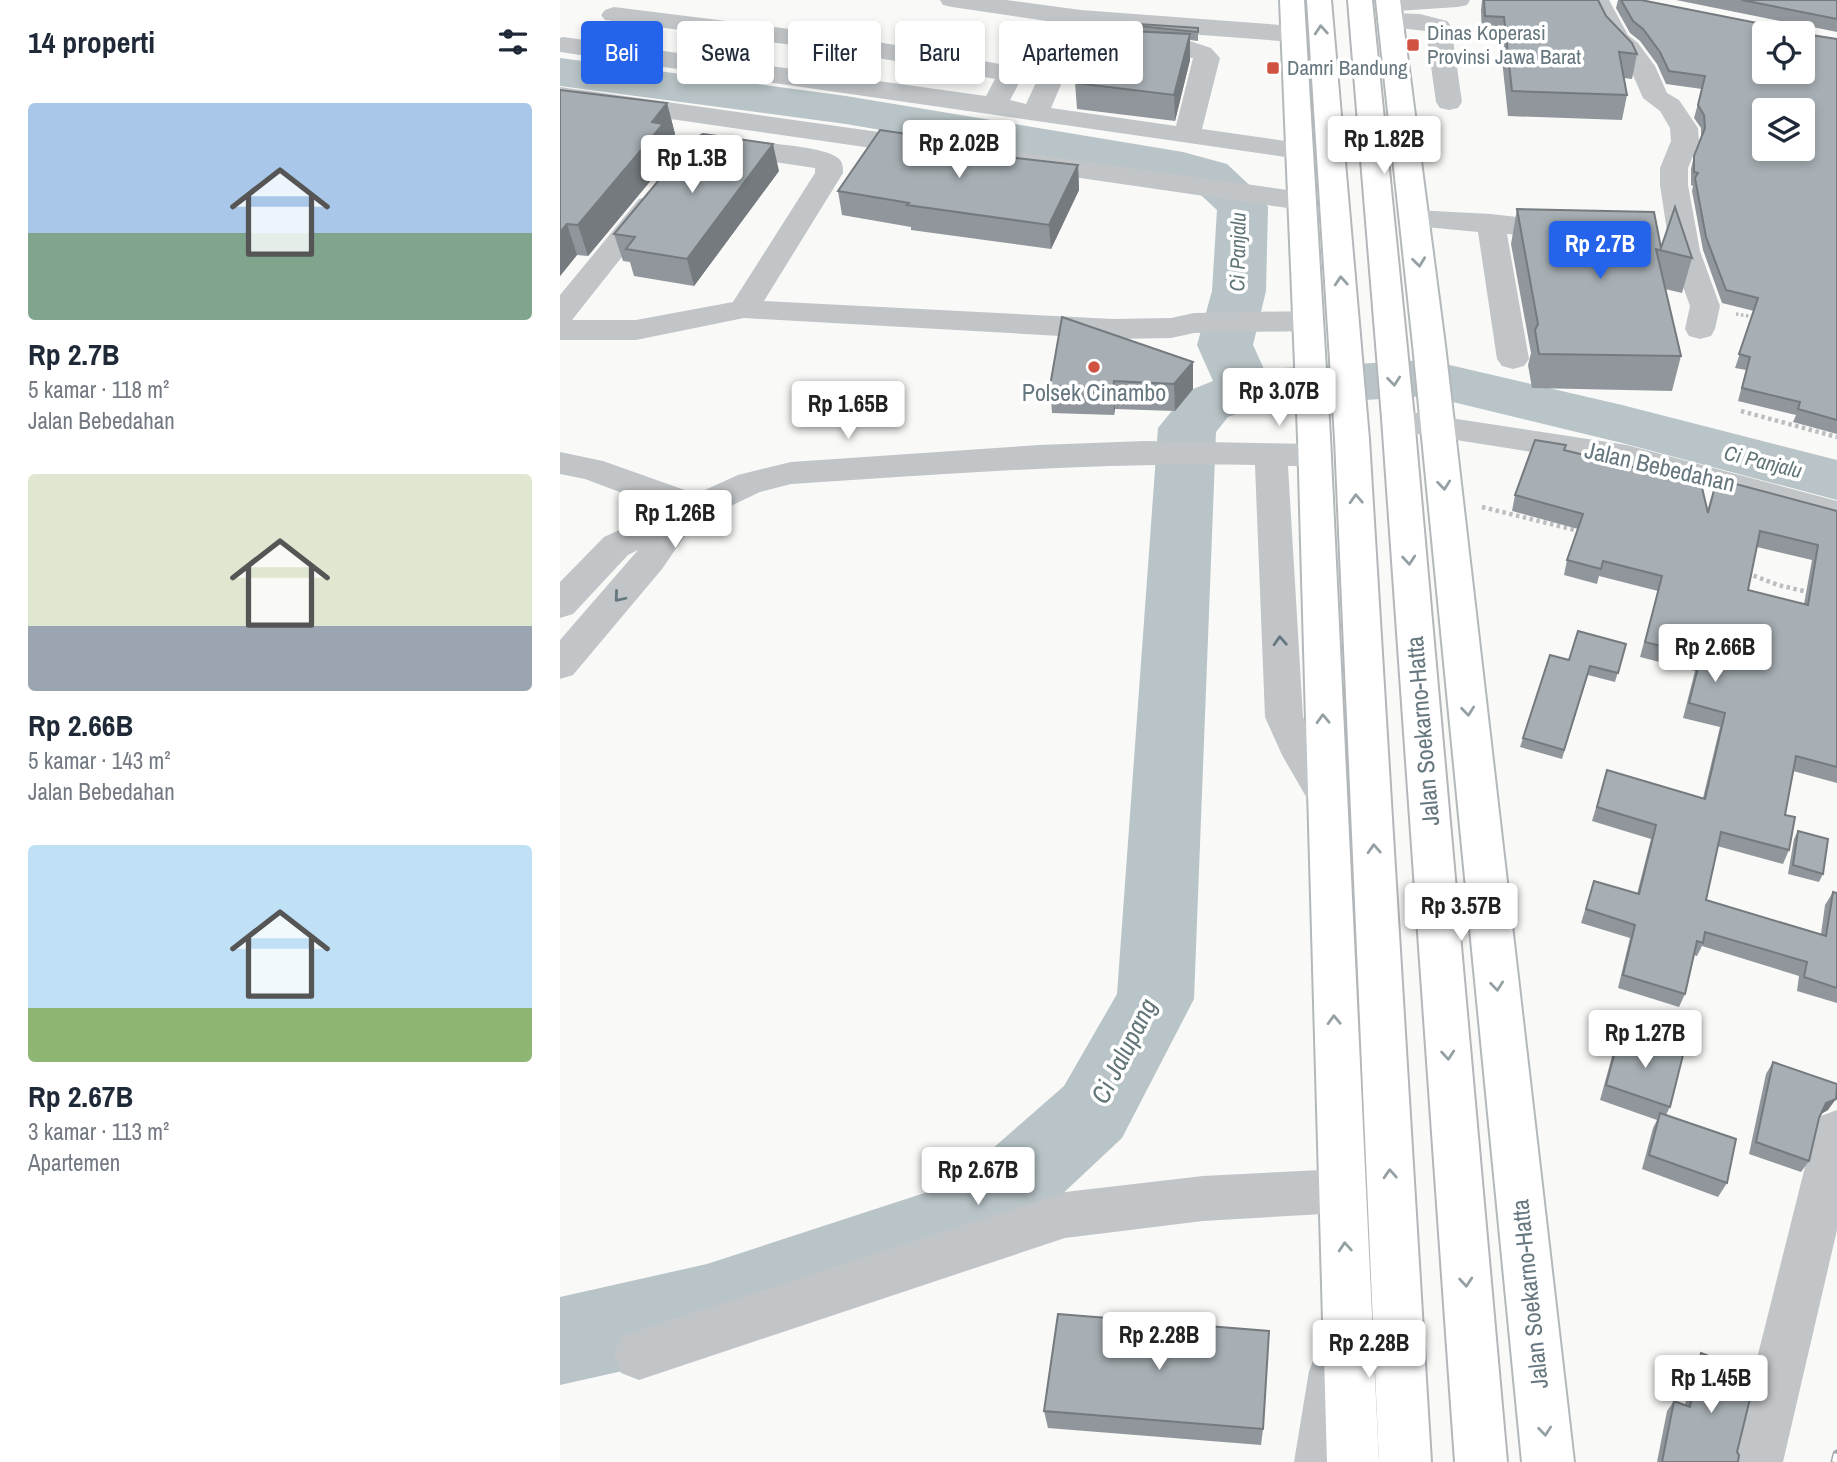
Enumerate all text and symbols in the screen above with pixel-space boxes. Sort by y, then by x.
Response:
place label: Dinas Koperasi Provinsi Jawa Barat [1427,18,1581,71]
chip: Beli [581,21,663,84]
chip: Sewa [677,21,774,84]
chip: Filter [788,21,881,84]
chip: Baru [895,21,985,84]
chip: Apartemen [999,21,1143,84]
map controls [1752,21,1815,161]
button: locate [1752,21,1815,84]
text: 14 properti [28,22,155,62]
icon: filters [494,23,532,61]
one-way arrow [1314,24,1329,35]
marker: Dinas Koperasi Provinsi Jawa Barat [1405,37,1421,53]
place label: Damri Bandung [1287,53,1408,82]
marker: Damri Bandung [1265,60,1281,76]
button: layers [1752,98,1815,161]
pin: Rp 1.82B [1312,116,1456,176]
pin: Rp 2.02B [887,120,1031,180]
text: Rp 1.82B [1344,123,1424,154]
text: Rp 2.02B [919,127,999,158]
pin: Rp 1.3B [627,136,757,195]
text: Rp 1.3B [657,142,727,173]
icon: home [217,149,343,275]
water label: Ci Panjalu [1222,212,1253,292]
pin: Rp 2.7B [1535,222,1665,281]
text: Rp 2.7B [1565,228,1635,259]
one-way arrow [1411,257,1426,268]
one-way arrow [1334,275,1349,286]
text: Rp 2.7B [28,334,120,374]
marker: Polsek Cinambo [1086,359,1102,375]
pin: Rp 3.07B [1207,368,1351,428]
text: 5 kamar · 118 m² [28,374,169,405]
text: Rp 3.07B [1239,375,1319,406]
one-way arrow [1387,375,1402,387]
place label: Polsek Cinambo [1022,376,1166,408]
pin: Rp 1.65B [776,382,920,441]
text: Rp 1.65B [808,388,888,419]
text: Jalan Bebedahan [28,405,175,436]
street label: Jalan Bebedahan [1582,433,1738,499]
water label: Ci Panjalu [1721,438,1806,485]
one-way arrow [1436,479,1451,491]
pin: Rp 1.26B [603,490,747,550]
one-way arrow [1348,493,1363,504]
text: Rp 1.26B [635,497,715,528]
icon: home [217,520,343,646]
one-way arrow [1401,554,1416,565]
one-way arrow [615,588,627,601]
pin: Rp 2.66B [1643,624,1787,684]
text: Rp 2.66B [1675,631,1755,662]
one-way arrow [1273,635,1288,646]
street label: Jalan Soekarno-Hatta [1398,635,1446,827]
text: Rp 2.66B [28,705,133,745]
one-way arrow [1460,706,1475,717]
one-way arrow [1316,713,1331,724]
text: 5 kamar · 143 m² [28,745,171,776]
text: Jalan Bebedahan [28,776,175,807]
one-way arrow [1366,843,1381,854]
pin: Rp 3.57B [1389,884,1533,943]
text: Rp 3.57B [1421,890,1501,921]
icon: home [217,891,343,1017]
one-way arrow [1490,980,1505,992]
water label: Ci Jalupang [1082,992,1165,1109]
pin: Rp 1.27B [1573,1010,1717,1070]
one-way arrow [1327,1014,1342,1025]
text: Rp 1.27B [1605,1017,1685,1048]
one-way arrow [1440,1050,1455,1061]
text: Rp 2.67B [28,1076,133,1116]
text: 3 kamar · 113 m² [28,1116,169,1147]
text: Apartemen [28,1147,120,1178]
pin: Rp 2.67B [906,1148,1050,1207]
text: Rp 2.67B [938,1154,1018,1185]
one-way arrow [1383,1168,1398,1179]
street label: Jalan Soekarno-Hatta [1503,1198,1555,1390]
one-way arrow [1338,1241,1353,1252]
one-way arrow [1458,1277,1473,1288]
pin: Rp 2.28B [1087,1312,1231,1372]
text: Rp 2.28B [1119,1319,1199,1350]
pin: Rp 2.28B [1297,1320,1441,1380]
text: Rp 2.28B [1329,1327,1409,1358]
pin: Rp 1.45B [1639,1356,1783,1415]
text: Rp 1.45B [1671,1362,1751,1393]
one-way arrow [1537,1426,1552,1437]

